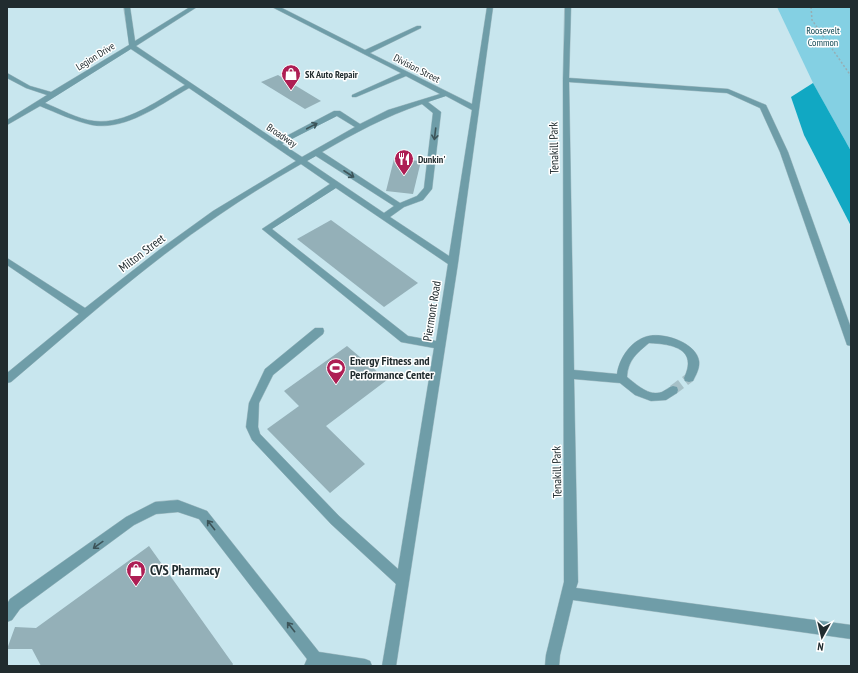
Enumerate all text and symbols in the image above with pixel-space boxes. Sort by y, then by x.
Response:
park label: Roosevelt Common [806,24,840,49]
street label: Legion Drive [73,39,117,73]
street label: Division Street [391,51,442,86]
shop icon: SK Auto Repair [280,63,302,91]
place label: SK Auto Repair [305,68,358,81]
street label: Broadway [264,121,300,150]
street label: Tenakill Park [546,121,561,174]
one-way arrow [306,122,318,129]
one-way arrow [431,127,439,140]
restaurant icon: Dunkin' [393,148,415,176]
place label: Dunkin' [418,153,445,166]
one-way arrow [343,170,354,178]
street label: Milton Street [116,230,168,275]
street label: Piermont Road [419,280,444,342]
place label: Energy Fitness and Performance Center [350,353,434,382]
sports icon: Energy Fitness and Performance Center [325,357,347,385]
street label: Tenakill Park [549,445,564,498]
one-way arrow [206,519,215,530]
one-way arrow [92,540,103,549]
shop icon: CVS Pharmacy [125,559,147,587]
place label: CVS Pharmacy [150,561,220,579]
north arrow [802,617,842,657]
one-way arrow [286,622,295,633]
text: N [817,640,825,654]

